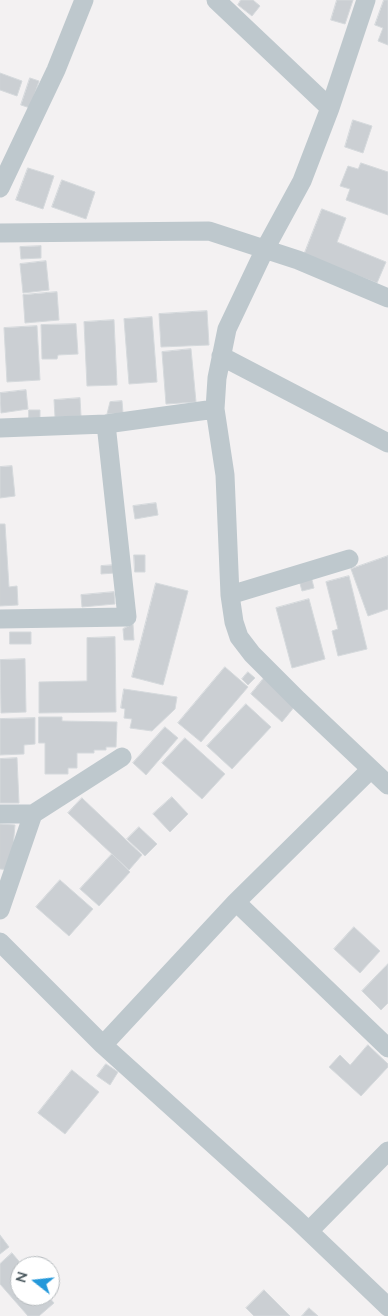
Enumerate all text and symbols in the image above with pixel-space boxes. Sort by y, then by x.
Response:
north arrow [10,1256,60,1306]
text: N [11,1270,32,1285]

